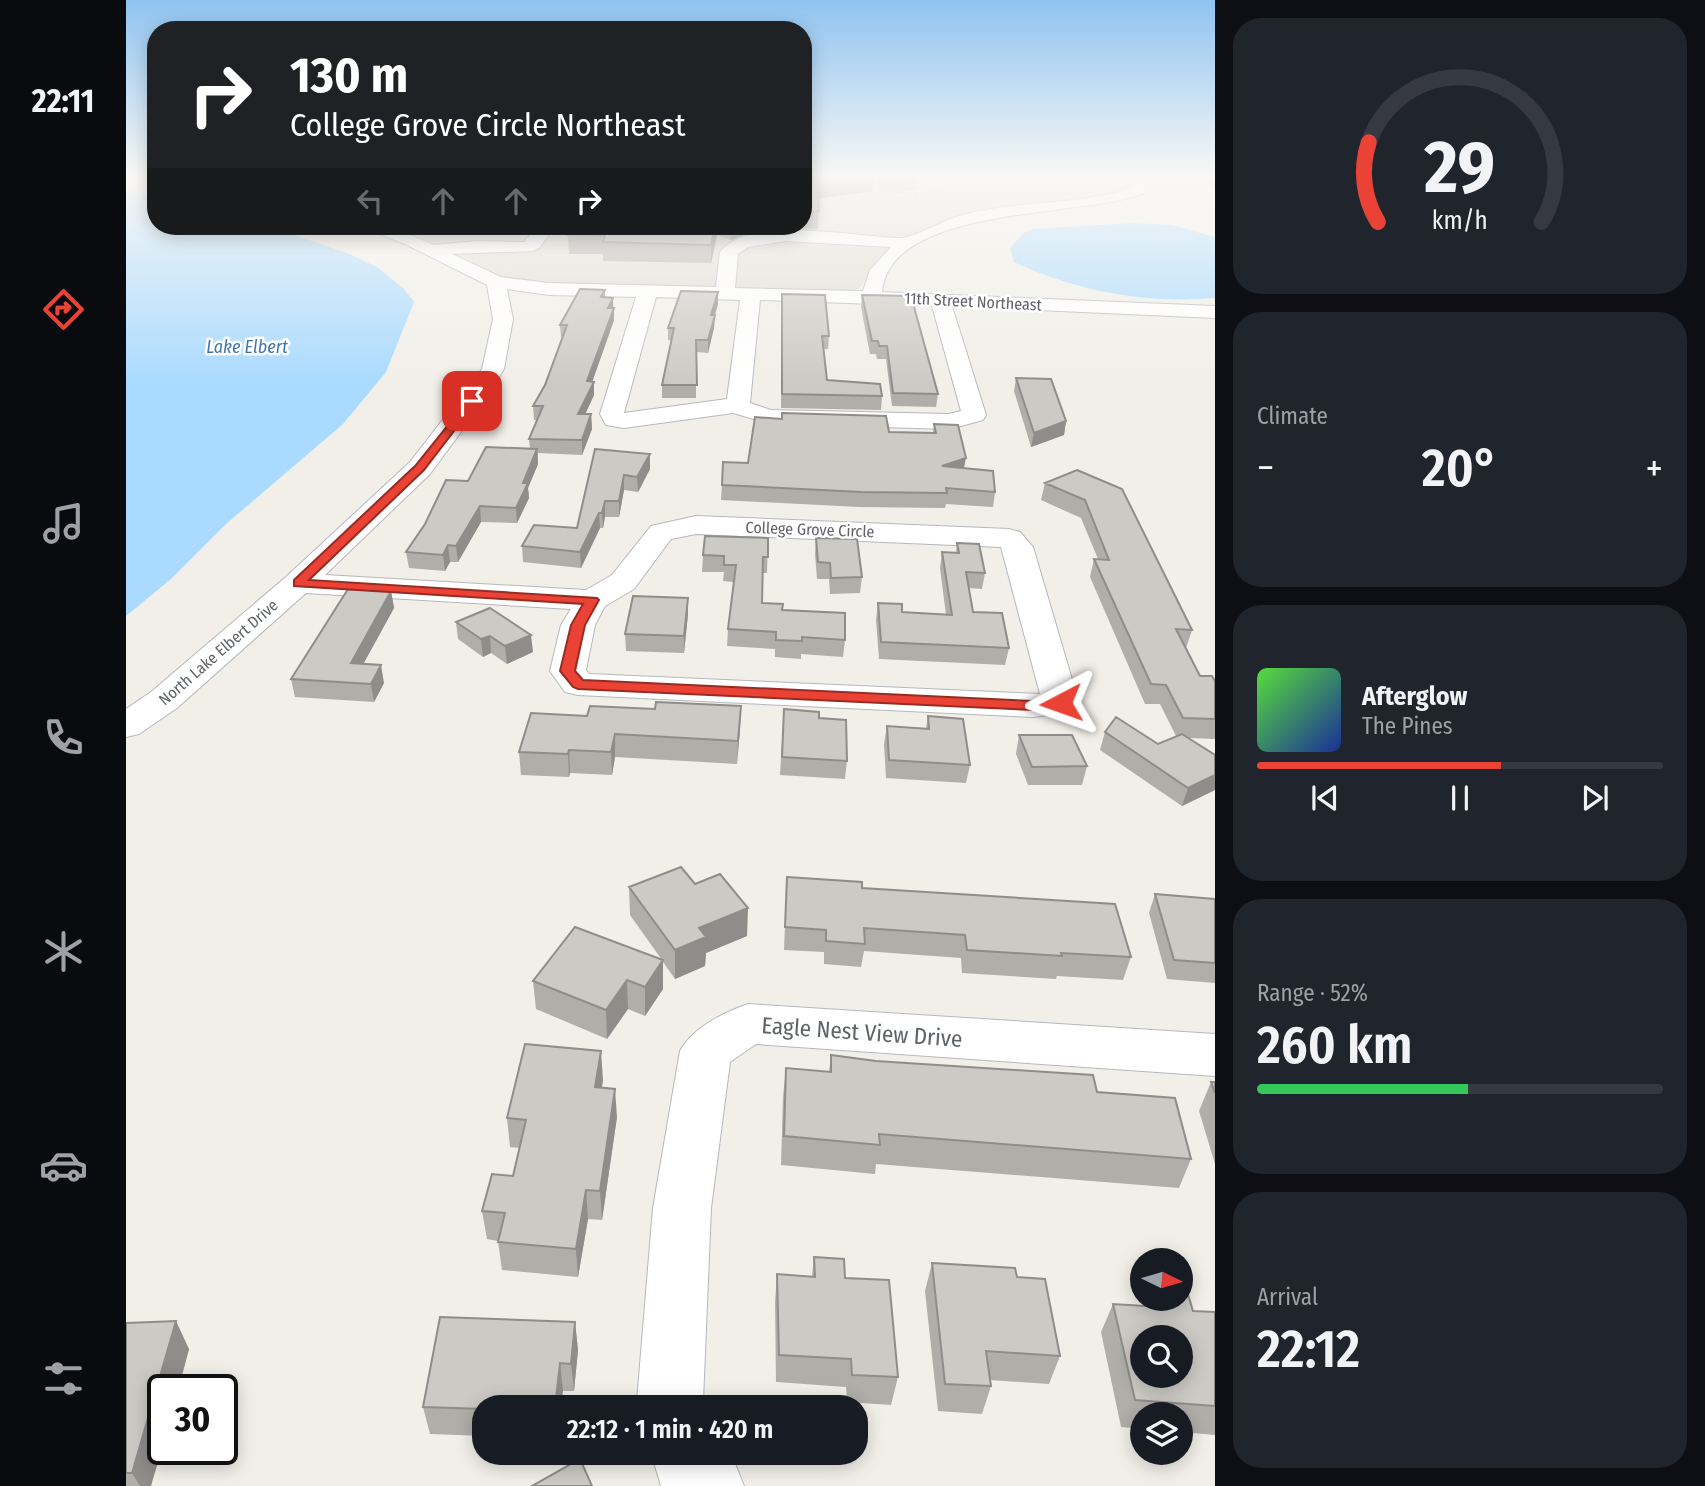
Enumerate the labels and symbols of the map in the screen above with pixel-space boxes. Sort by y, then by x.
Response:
street label: 11th Street Northeast [904,288,1043,315]
water label: Lake Elbert [206,336,288,358]
pin [442,371,502,431]
street label: College Grove Circle [745,518,875,541]
street label: North Lake Elbert Drive [155,595,282,709]
position arrow [1024,666,1098,740]
street label: Eagle Nest View Drive [761,1011,963,1053]
north arrow [1130,1248,1194,1311]
speed limit sign: 30 [147,1374,238,1465]

